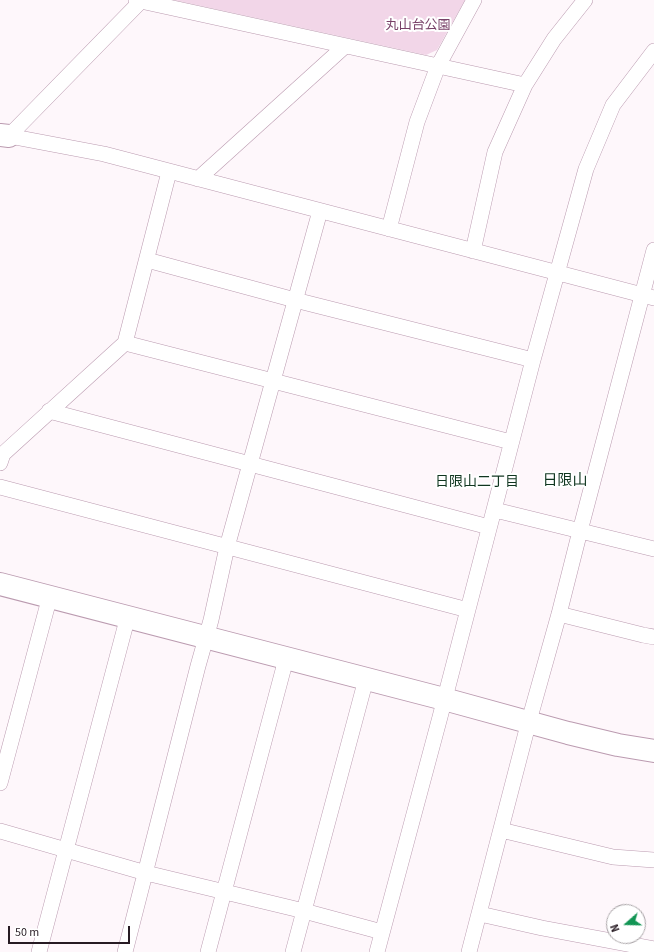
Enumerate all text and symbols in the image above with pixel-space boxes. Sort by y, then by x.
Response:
park label: 丸山台公園 [386,18,450,34]
district label: 日限山 [543,473,587,491]
district label: 日限山二丁目 [435,475,519,491]
north arrow [606,904,646,944]
scale bar [10,918,132,944]
text: N [607,922,623,934]
text: 50 m [15,924,39,941]

